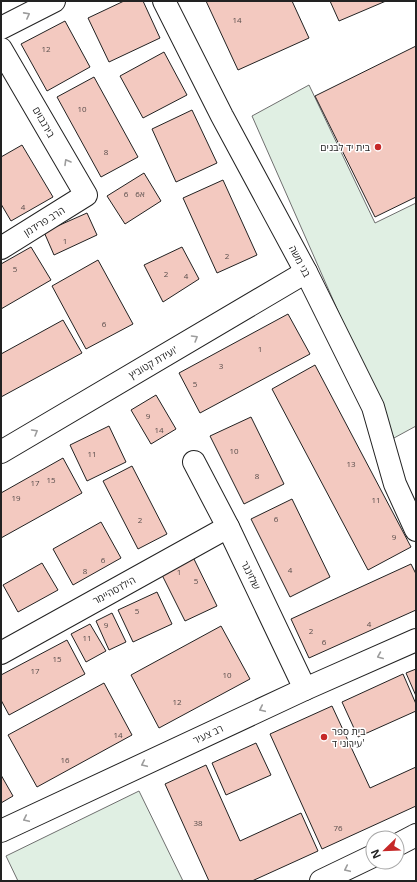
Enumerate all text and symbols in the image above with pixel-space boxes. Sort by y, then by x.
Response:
one-way arrow [23,12,31,20]
house number: 14 [232,14,242,25]
house number: 12 [41,43,51,54]
house number: 10 [77,103,87,114]
street label: בירנבוים [30,104,59,141]
place label: בית יד לבנים [320,140,371,154]
marker: בית יד לבנים [373,142,383,152]
house number: 8 [104,146,109,157]
one-way arrow [64,159,71,166]
house number: 6 [124,188,129,199]
house number: 6א [135,188,145,199]
house number: 4 [21,201,26,212]
street label: הרב פרידמן [21,203,67,239]
house number: 1 [63,235,67,246]
street label: בני משה [286,243,315,280]
house number: 2 [225,250,230,261]
house number: 5 [13,263,18,274]
house number: 2 [164,268,169,279]
house number: 4 [184,270,189,281]
house number: 6 [102,318,107,329]
one-way arrow [191,335,198,342]
street label: ועידת קטוביץ' [126,342,180,382]
house number: 1 [258,343,262,354]
house number: 3 [219,360,224,371]
house number: 5 [193,378,198,389]
house number: 9 [146,410,151,421]
house number: 14 [154,424,164,435]
one-way arrow [31,429,38,436]
house number: 10 [229,445,239,456]
house number: 11 [87,448,97,459]
house number: 13 [346,458,356,469]
house number: 8 [255,470,260,481]
house number: 15 [46,474,56,485]
house number: 17 [30,477,40,488]
house number: 19 [11,492,21,503]
house number: 11 [371,494,381,505]
house number: 6 [274,513,279,524]
house number: 2 [138,514,143,525]
house number: 9 [392,531,397,542]
house number: 6 [101,554,106,565]
street label: שלזינגר [238,558,264,592]
house number: 4 [288,564,293,575]
house number: 8 [83,565,88,576]
house number: 1 [177,566,181,577]
street label: הילדסהיימר [90,573,138,607]
house number: 5 [194,575,199,586]
house number: 5 [135,605,140,616]
house number: 4 [367,618,372,629]
house number: 9 [104,619,109,630]
house number: 2 [309,625,314,636]
house number: 11 [82,632,92,643]
house number: 6 [322,636,327,647]
one-way arrow [377,651,385,659]
house number: 15 [52,653,62,664]
house number: 17 [30,665,40,676]
house number: 10 [222,669,232,680]
house number: 12 [172,696,182,707]
one-way arrow [258,704,266,712]
street label: רב צעיר [191,721,225,747]
place label: בית ספר עירוני ד' [332,724,366,750]
house number: 14 [113,729,123,740]
marker: בית ספר עירוני ד' [319,732,329,742]
house number: 16 [60,754,70,765]
one-way arrow [141,759,148,767]
one-way arrow [23,814,31,822]
house number: 38 [193,817,203,828]
house number: 76 [333,822,343,833]
north arrow [365,830,405,870]
text: N [367,847,384,861]
one-way arrow [344,864,351,872]

